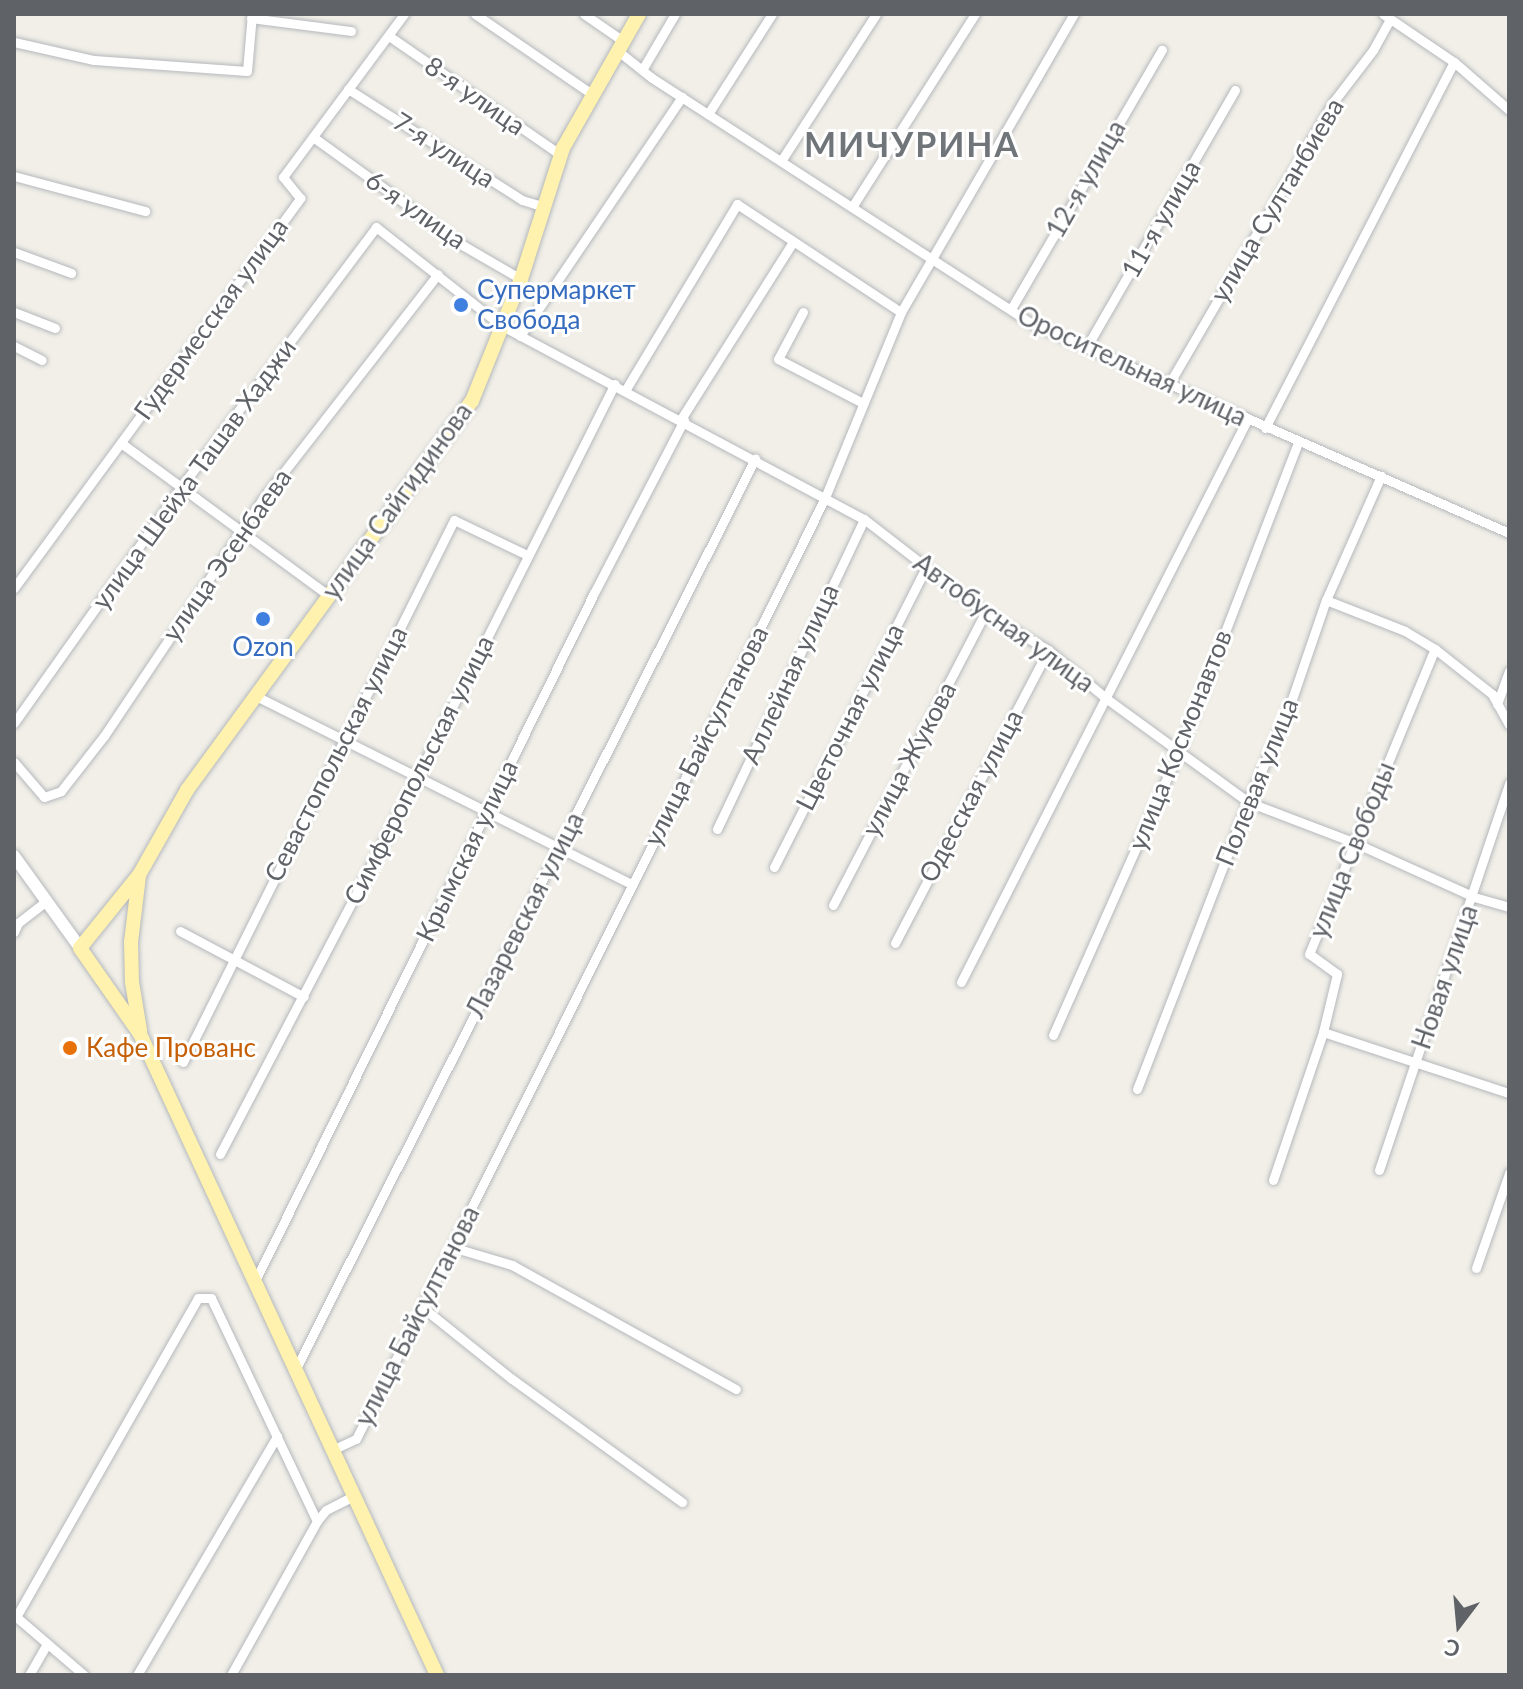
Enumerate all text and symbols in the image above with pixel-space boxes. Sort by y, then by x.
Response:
street label: 8-я улица [419,50,531,142]
street label: улица Султанбиева [1204,92,1350,308]
street label: 7-я улица [387,106,501,194]
street label: 12-я улица [1040,115,1132,243]
district label: МИЧУРИНА [804,124,1020,164]
street label: 11-я улица [1115,155,1207,283]
street label: 6-я улица [360,164,472,256]
street label: Гудермесская улица [127,212,295,426]
place label: Супермаркет Свобода [477,274,636,336]
marker: Супермаркет Свобода [452,296,470,314]
street label: Оросительная улица [1012,299,1252,433]
street label: улица Шейха Ташав Хаджи [85,333,303,615]
street label: улица Сайгидинова [315,397,479,605]
street label: улица Эсенбаева [156,463,298,647]
street label: Автобусная улица [908,547,1100,699]
street label: Аллейная улица [735,579,845,769]
marker: Ozon [254,610,272,628]
street label: Цветочная улица [790,618,910,816]
street label: Севастопольская улица [258,621,414,887]
street label: улица Байсултанова [637,621,775,851]
street label: улица Космонавтов [1122,625,1238,855]
street label: Симферопольская улица [337,630,501,910]
place label: Ozon [232,631,294,663]
street label: улица Жукова [855,677,963,841]
street label: Полевая улица [1209,693,1305,871]
street label: Одесская улица [912,704,1030,888]
street label: Крымская улица [410,755,524,947]
street label: улица Свободы [1303,758,1401,942]
street label: Лазаревская улица [460,807,590,1023]
street label: Новая улица [1406,901,1484,1053]
place label: Кафе Прованс [86,1032,256,1064]
marker: Кафе Прованс [61,1039,79,1057]
street label: улица Байсултанова [348,1201,486,1431]
north arrow [1419,1585,1499,1665]
text: С [1442,1634,1463,1664]

